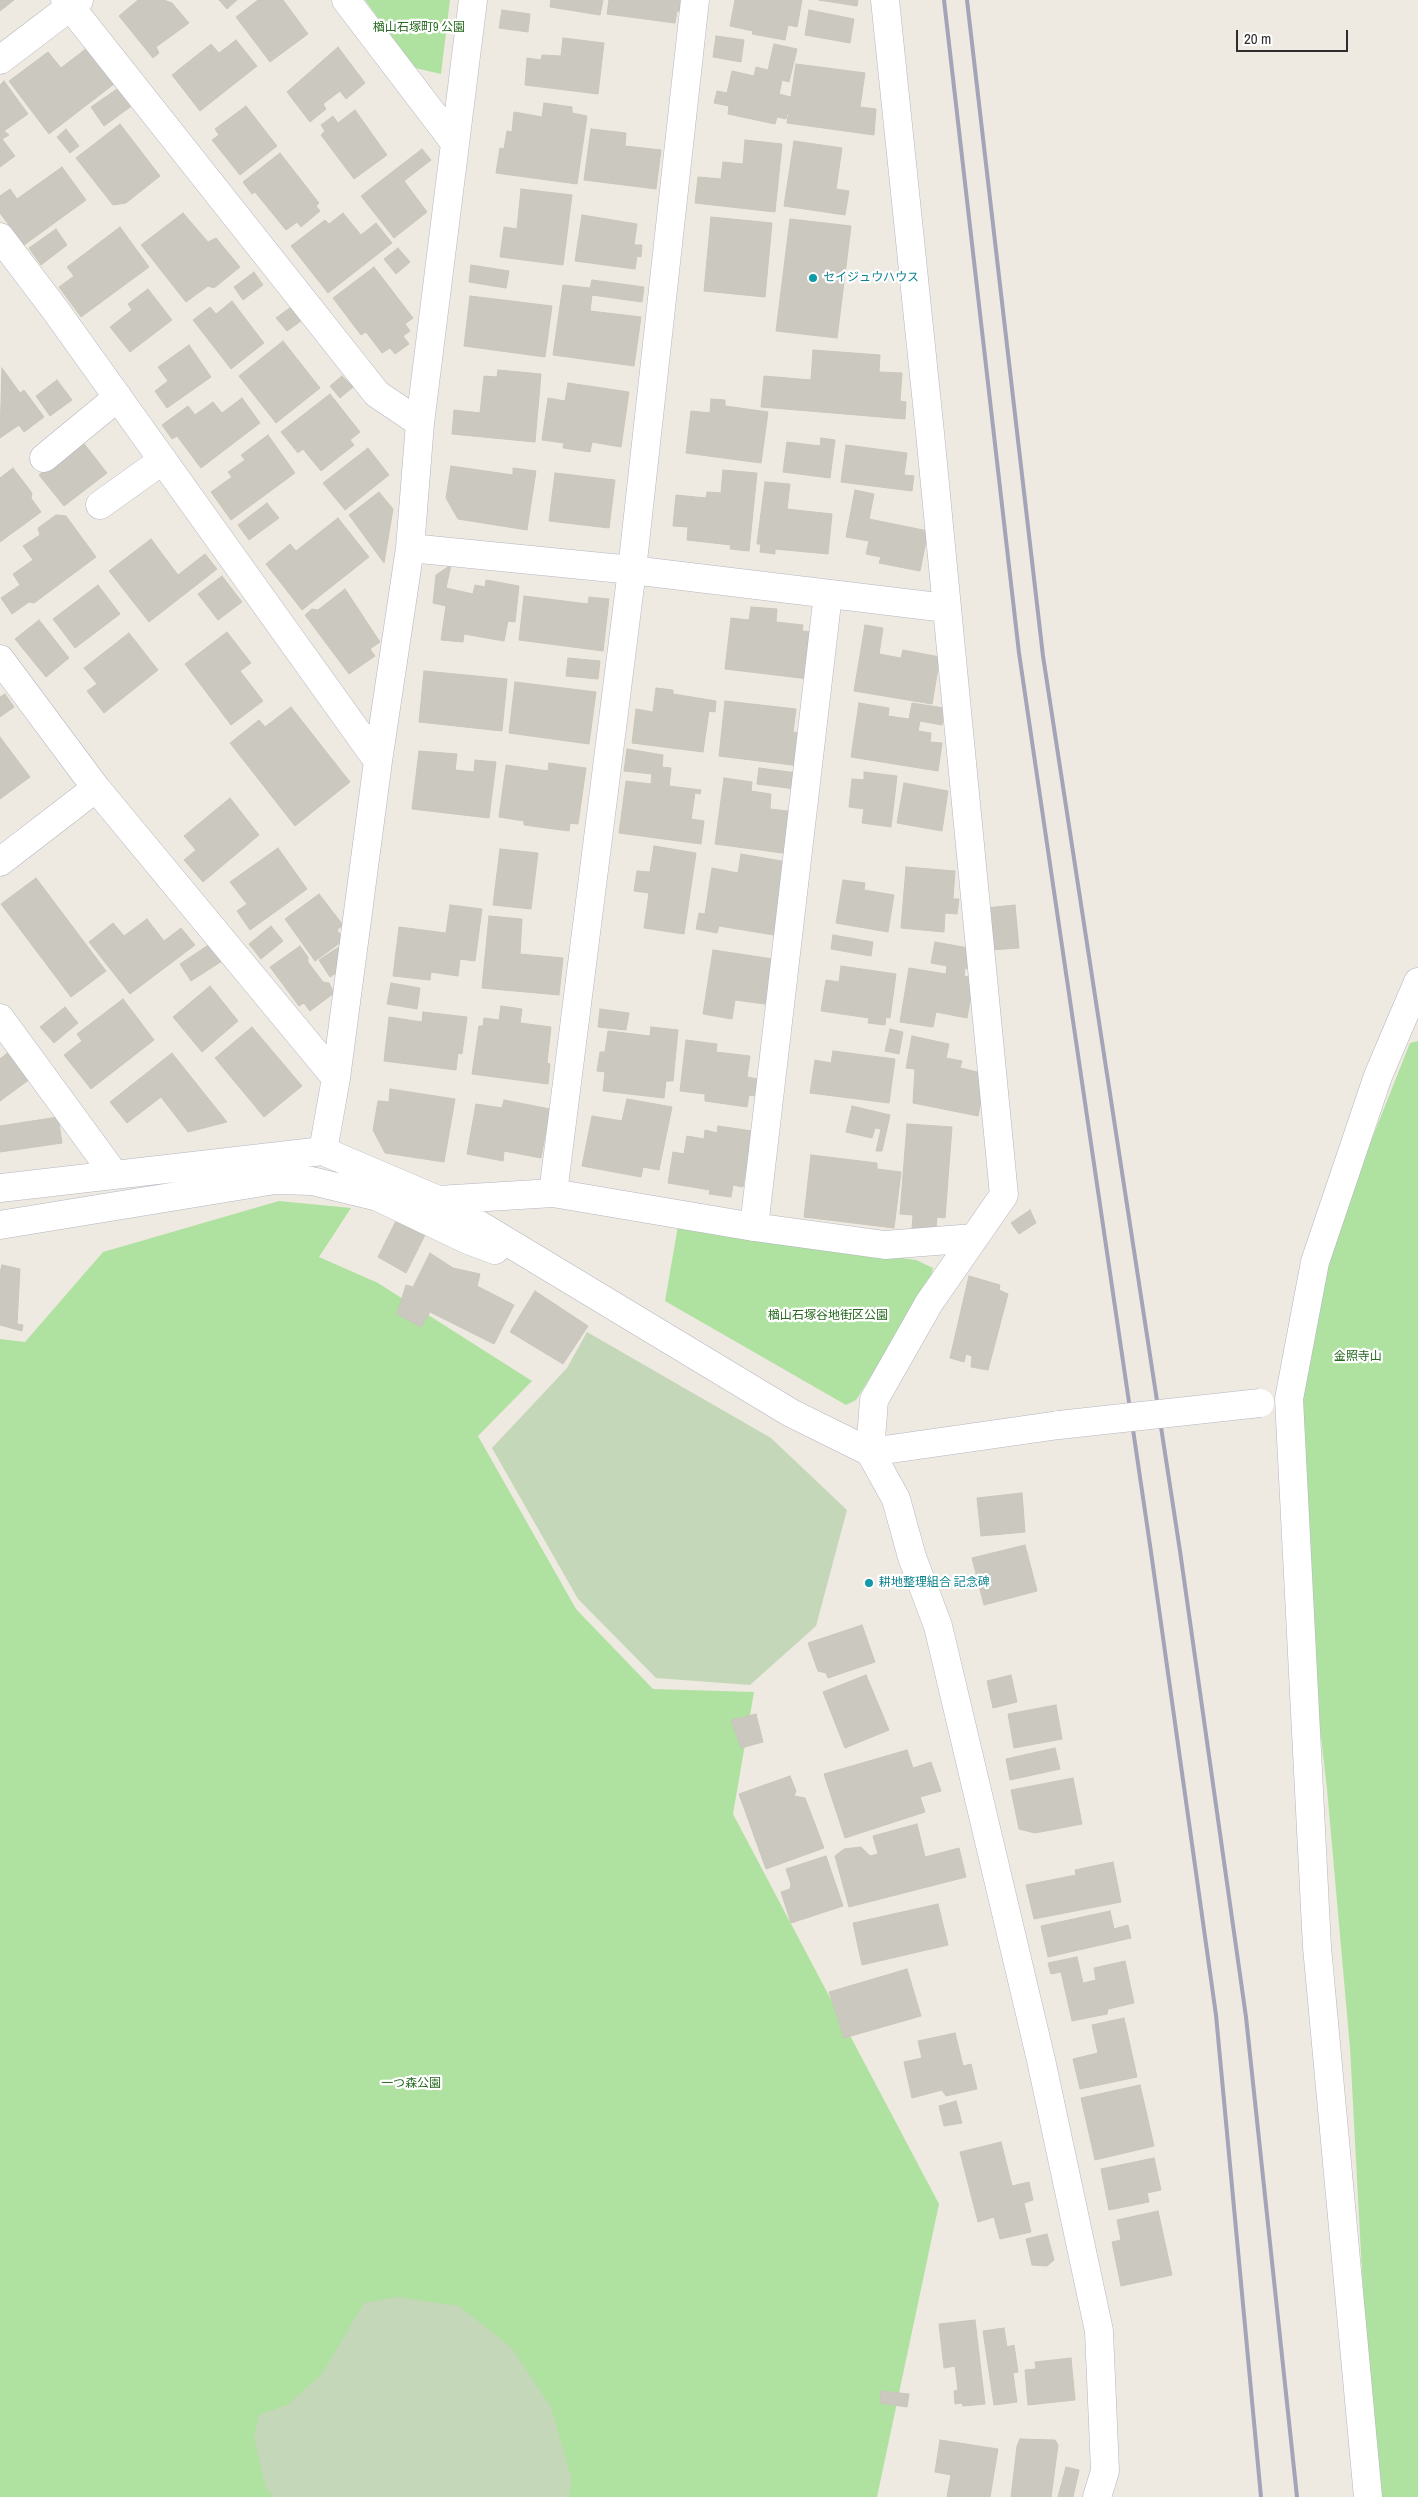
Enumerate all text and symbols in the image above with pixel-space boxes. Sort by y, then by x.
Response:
scale bar [1238,20,1350,52]
park label: 楢山石塚町9 公園 [373,21,465,35]
text: 20 m [1244,28,1271,49]
place label: セイジュウハウス [823,271,919,285]
marker: セイジュウハウス [807,272,819,284]
park label: 楢山石塚谷地街区公園 [768,1309,888,1323]
park label: 金照寺山 [1334,1350,1382,1364]
place label: 耕地整理組合 記念碑 [879,1576,990,1590]
marker: 耕地整理組合 記念碑 [863,1577,875,1589]
park label: 一つ森公園 [381,2077,441,2091]

